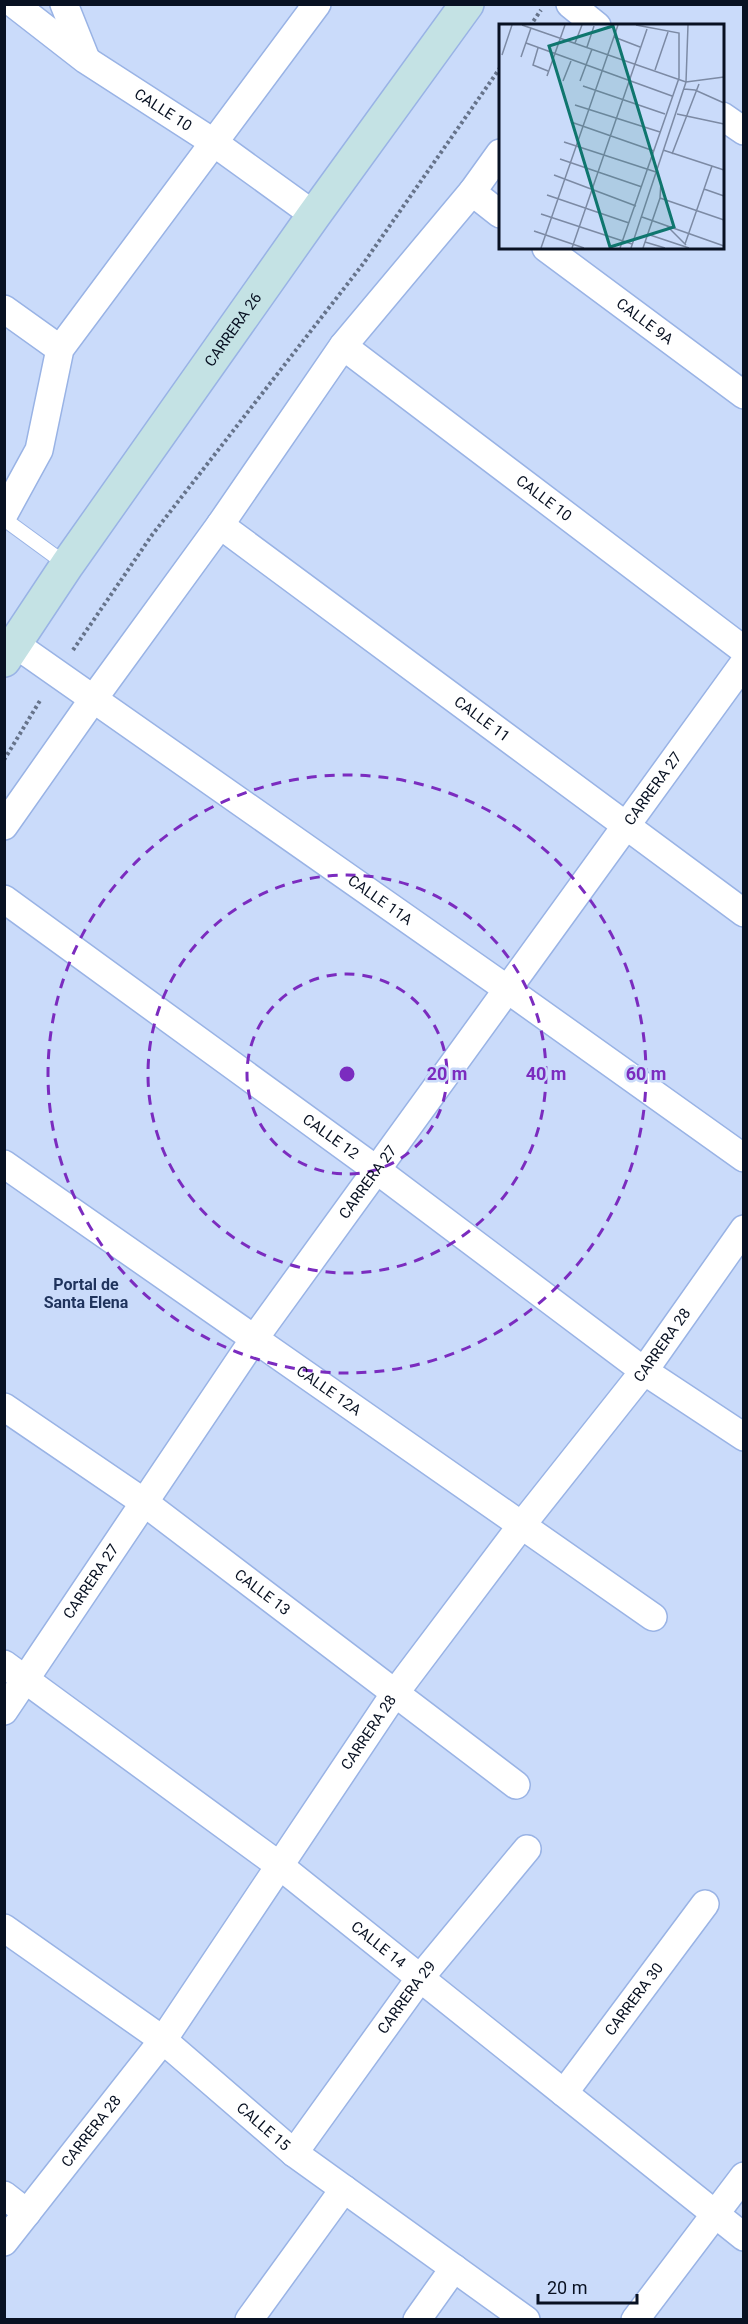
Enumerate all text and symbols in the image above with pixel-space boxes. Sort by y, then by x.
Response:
inset map [499,24,724,249]
street label: CALLE 10 [131,85,195,135]
street label: CARRERA 26 [201,289,265,370]
street label: CALLE 9A [613,294,677,348]
street label: CALLE 10 [513,471,575,525]
street label: CALLE 11 [451,692,513,746]
street label: CARRERA 27 [620,748,686,829]
street label: CALLE 11A [344,871,416,929]
text: 20 m [427,1063,467,1084]
text: 40 m [526,1063,566,1084]
text: 60 m [626,1063,666,1084]
centre of rings [337,1064,357,1084]
street label: CALLE 12 [299,1110,362,1163]
street label: CARRERA 27 [335,1142,400,1222]
district label: Portal de Santa Elena [44,1275,129,1312]
street label: CARRERA 28 [630,1305,694,1386]
street label: CALLE 12A [293,1362,365,1420]
street label: CARRERA 27 [59,1541,123,1622]
street label: CALLE 13 [231,1565,294,1619]
street label: CARRERA 28 [337,1692,400,1773]
street label: CALLE 14 [347,1917,410,1972]
street label: CARRERA 29 [374,1957,439,2037]
street label: CARRERA 30 [601,1959,667,2039]
street label: CARRERA 28 [57,2092,125,2171]
street label: CALLE 15 [233,2099,294,2155]
scale bar [538,2267,637,2305]
text: 20 m [547,2277,587,2298]

